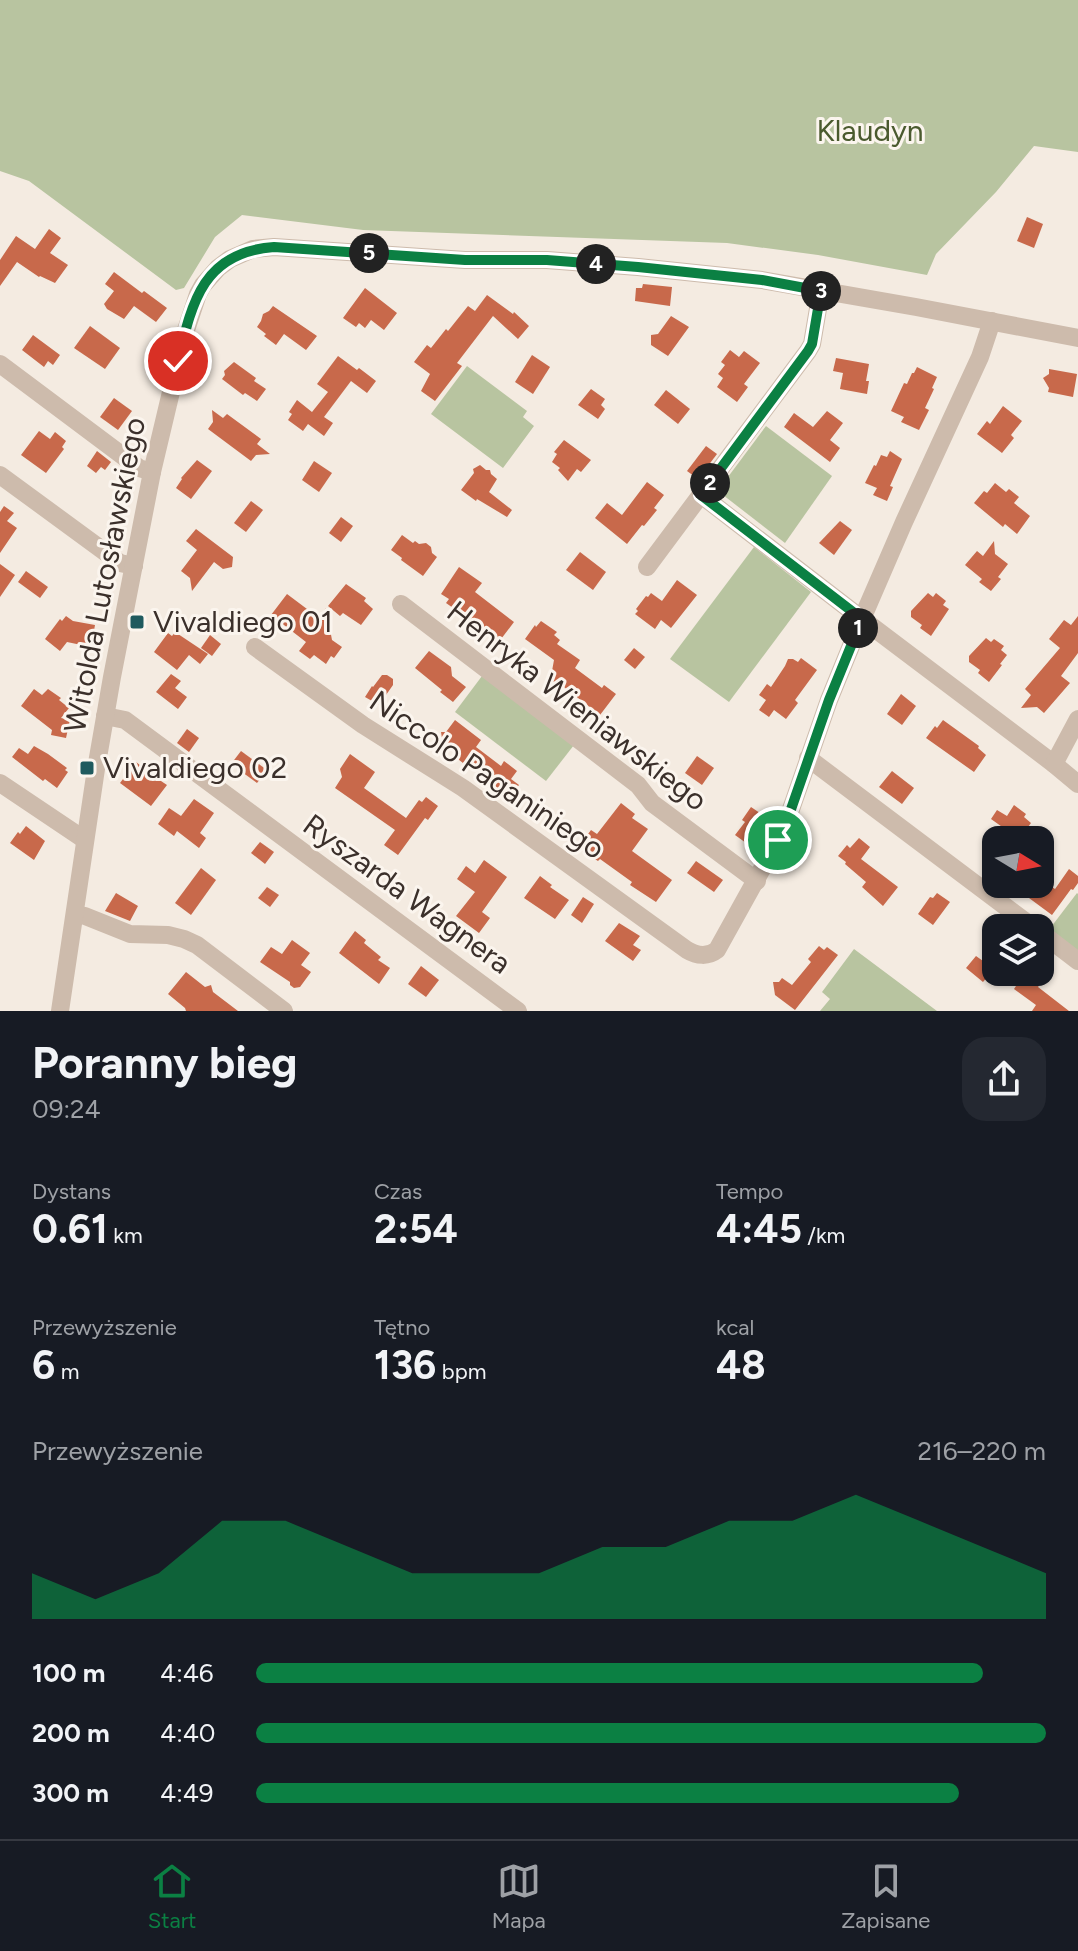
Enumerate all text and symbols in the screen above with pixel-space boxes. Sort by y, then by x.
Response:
park label: Klaudyn [816,112,924,149]
pin: 5 [349,233,389,273]
text: 5 [363,239,375,266]
pin: 4 [576,244,616,284]
text: 4 [589,250,603,277]
pin: 3 [801,271,841,311]
text: 3 [815,277,827,304]
pin [144,327,212,395]
icon: check [156,339,200,383]
street label: Witolda Lutosławskiego [56,414,153,736]
pin: 2 [690,463,730,503]
text: 2 [704,469,716,496]
street label: Henryka Wieniawskiego [440,593,715,819]
place label: Vivaldiego 01 [153,603,333,640]
pin: 1 [838,608,878,648]
marker: Vivaldiego 01 [128,613,146,631]
text: 1 [853,614,863,641]
street label: Niccolo Paganiniego [363,682,612,867]
place label: Vivaldiego 02 [103,749,287,786]
marker: Vivaldiego 02 [78,759,96,777]
street label: Ryszarda Wagnera [296,806,518,981]
pin [744,806,812,874]
icon: arrive [756,818,800,862]
north arrow [982,826,1054,898]
map controls [982,826,1054,986]
button: layers [982,914,1054,986]
text: Poranny bieg [32,1036,298,1089]
button: share [962,1037,1046,1121]
text: 09:24 [32,1093,101,1125]
text: Dystans [32,1178,111,1205]
text: Czas [374,1178,422,1205]
text: Tempo [716,1178,783,1205]
text: 0.61 [32,1205,108,1253]
text: 2:54 [374,1205,458,1253]
text: 4:45 [716,1205,802,1253]
text: km [108,1222,143,1249]
text: /km [802,1222,845,1249]
text: Przewyższenie [32,1314,177,1341]
text: Tętno [374,1314,430,1341]
text: kcal [716,1314,754,1341]
text: 6 [32,1341,55,1389]
text: 136 [374,1341,436,1389]
text: 48 [716,1341,766,1389]
text: m [55,1358,79,1385]
text: bpm [436,1358,486,1385]
text: Przewyższenie [32,1435,203,1467]
text: 216–220 m [917,1435,1046,1467]
text: 100 m [32,1657,106,1689]
text: 4:46 [160,1657,214,1689]
text: 200 m [32,1717,110,1749]
text: 4:40 [160,1717,216,1749]
text: 300 m [32,1777,109,1809]
text: 4:49 [160,1777,214,1809]
tab: Start [148,1859,196,1934]
tab: Mapa [492,1859,546,1934]
tab: Zapisane [841,1859,930,1934]

